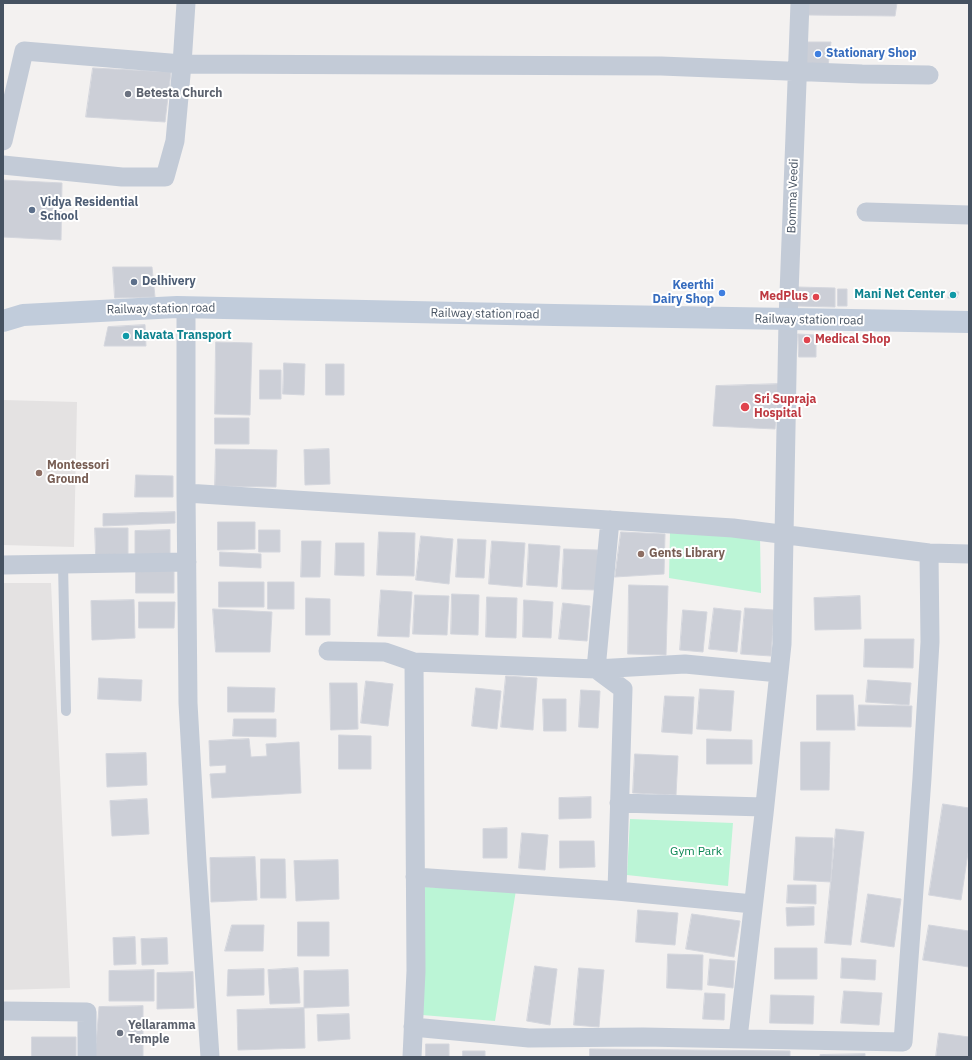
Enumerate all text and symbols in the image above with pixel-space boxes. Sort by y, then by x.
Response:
place label: Stationary Shop [826,47,916,61]
marker: Stationary Shop [813,49,823,59]
place label: Betesta Church [136,87,223,101]
marker: Betesta Church [123,89,133,99]
street label: Bomma Veedi [784,158,802,234]
place label: Vidya Residential School [40,196,138,224]
marker: Vidya Residential School [27,205,37,215]
place label: Delhivery [142,275,196,289]
marker: Delhivery [129,277,139,287]
place label: Keerthi Dairy Shop [653,279,714,307]
marker: Keerthi Dairy Shop [717,288,727,298]
place label: Mani Net Center [854,288,945,302]
place label: MedPlus [759,290,808,304]
marker: Mani Net Center [948,290,958,300]
marker: MedPlus [811,292,821,302]
street label: Railway station road [106,301,216,317]
street label: Railway station road [430,306,540,322]
street label: Railway station road [754,312,864,328]
place label: Navata Transport [134,329,231,343]
marker: Navata Transport [121,331,131,341]
place label: Medical Shop [815,333,891,347]
marker: Medical Shop [802,335,812,345]
place label: Sri Supraja Hospital [754,393,816,421]
marker: Sri Supraja Hospital [739,401,751,413]
place label: Montessori Ground [47,459,109,487]
marker: Montessori Ground [34,468,44,478]
place label: Gents Library [649,547,725,561]
marker: Gents Library [636,549,646,559]
park label: Gym Park [670,845,722,859]
place label: Yellaramma Temple [128,1019,196,1047]
marker: Yellaramma Temple [115,1028,125,1038]

